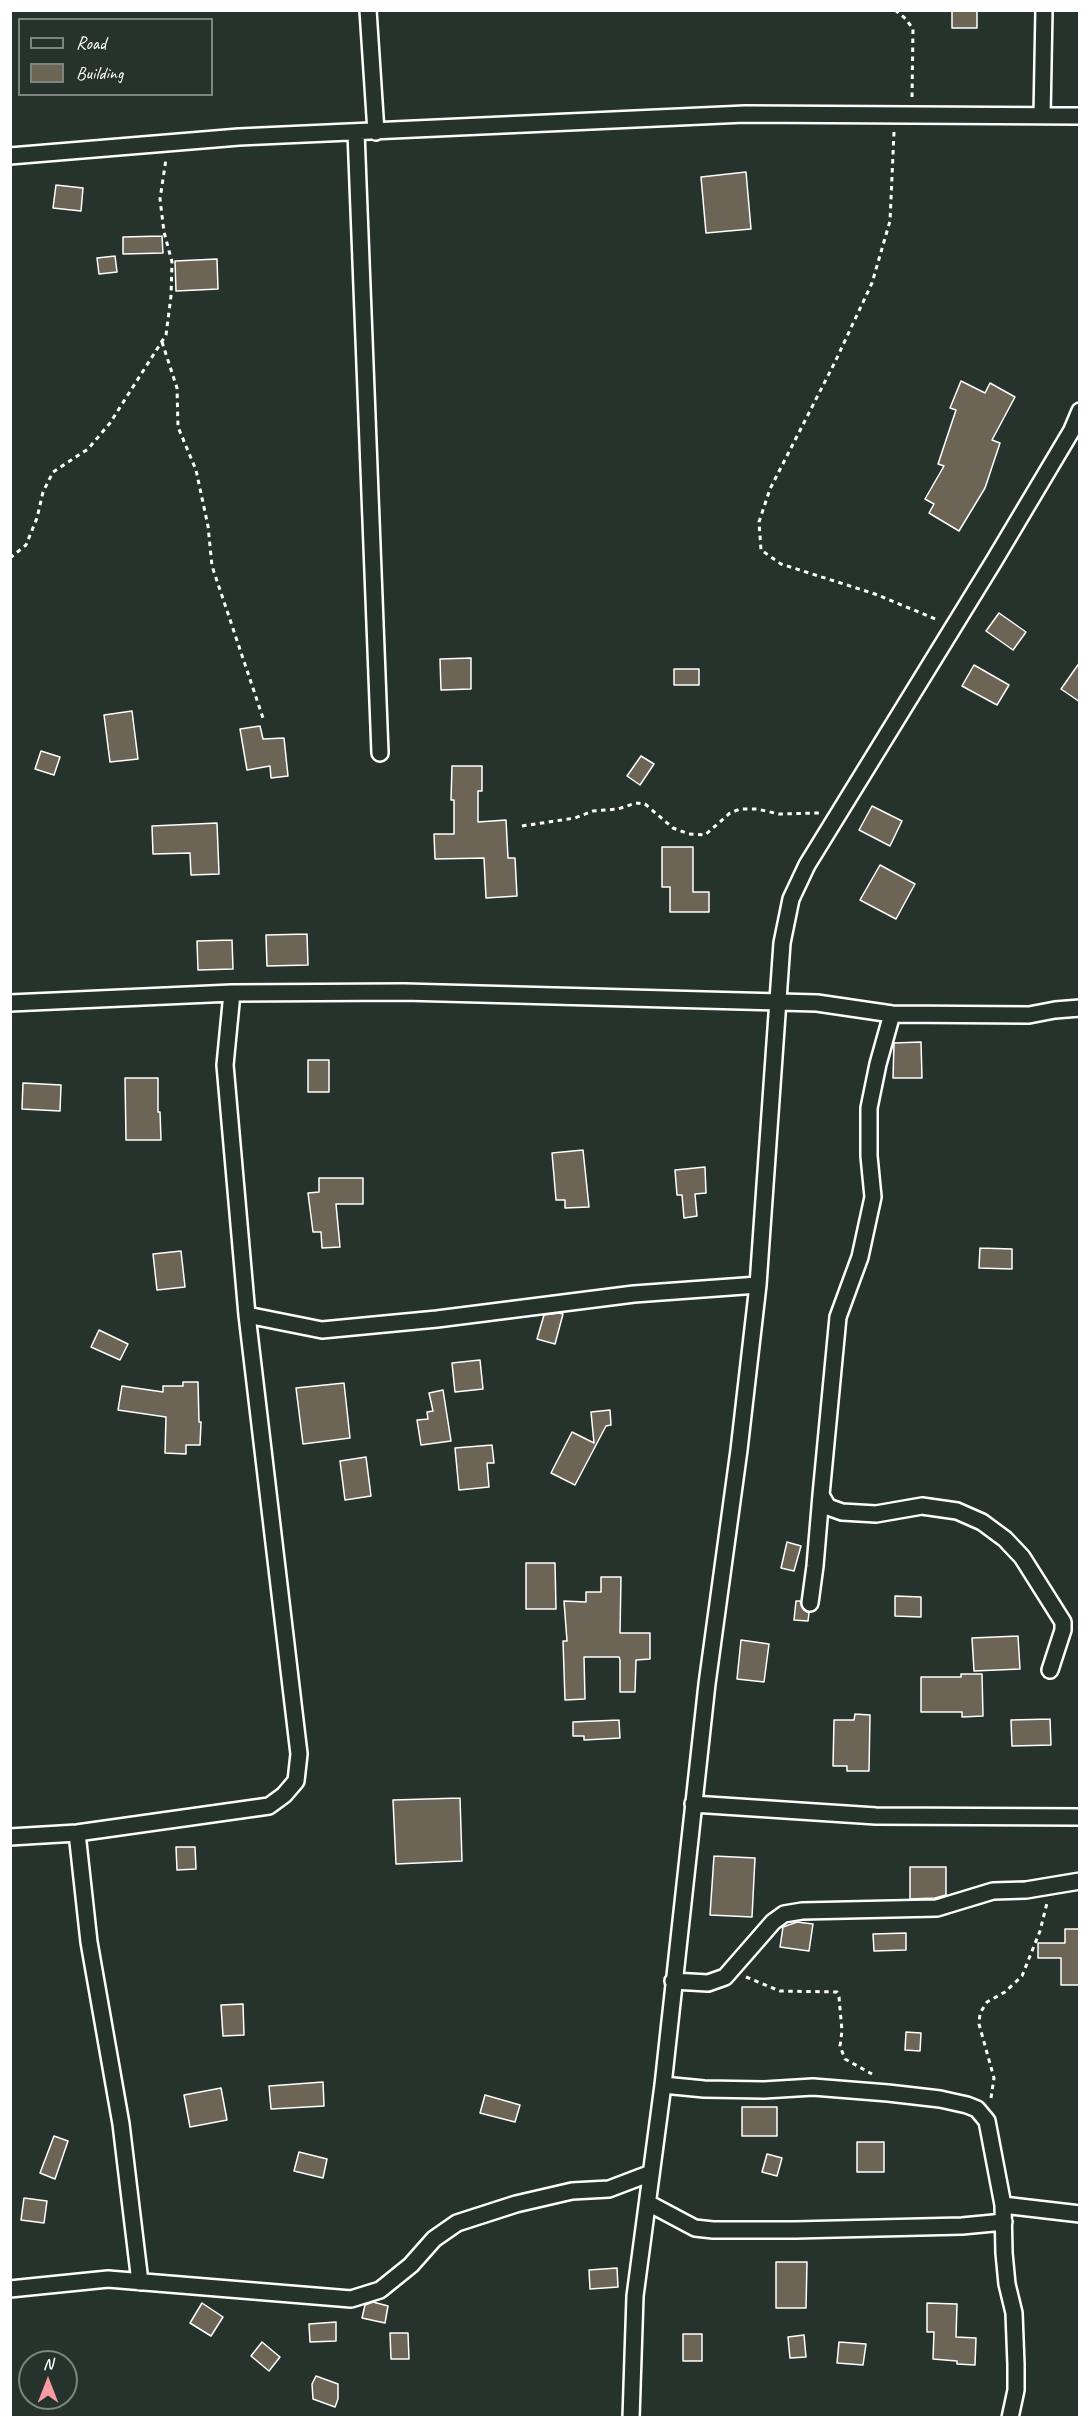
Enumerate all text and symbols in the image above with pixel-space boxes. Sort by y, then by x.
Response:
legend [18,18,213,96]
text: Road [76,32,106,54]
text: Building [76,62,123,84]
north arrow [18,2350,78,2410]
text: N [43,2354,53,2374]

